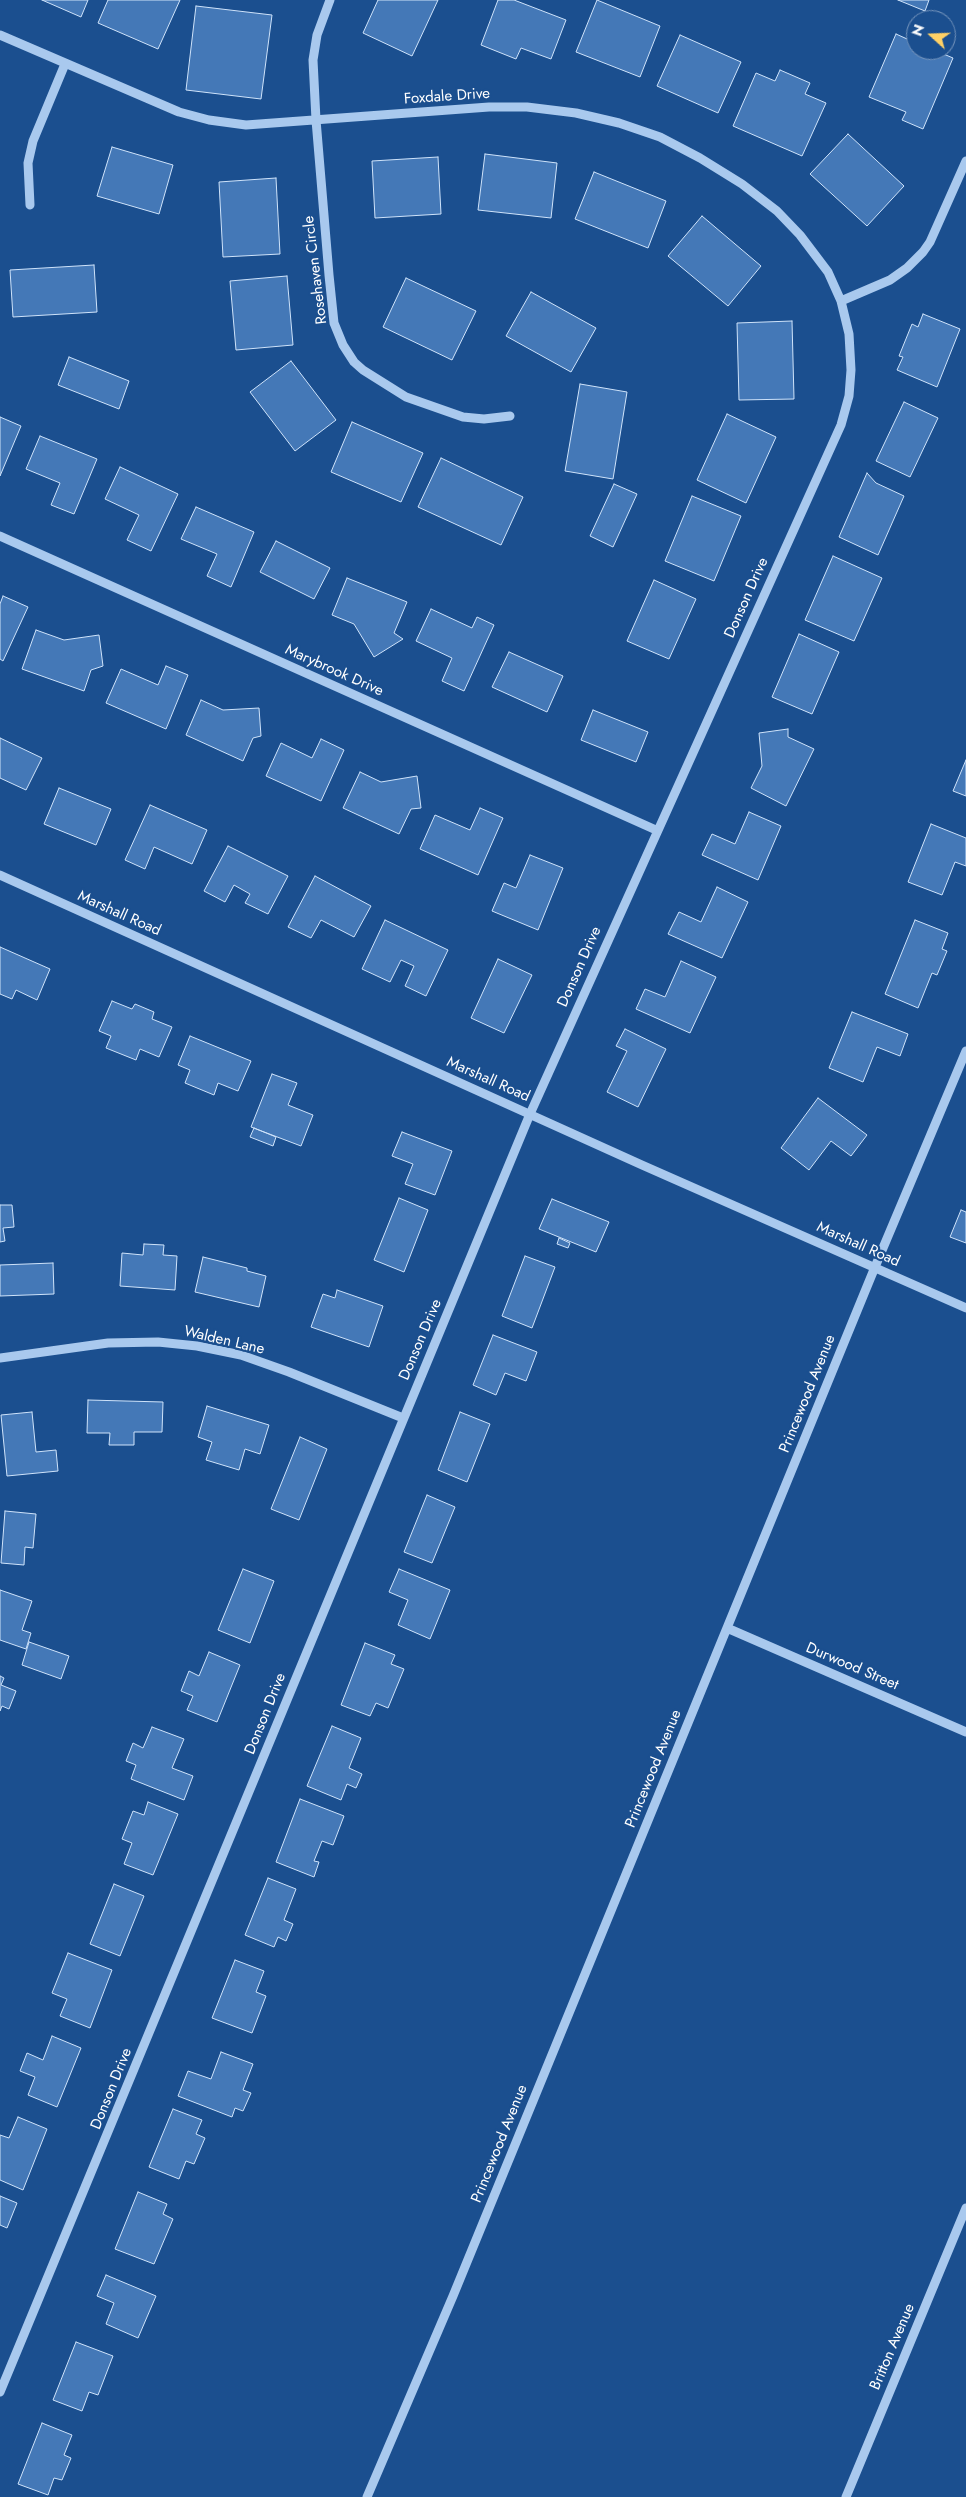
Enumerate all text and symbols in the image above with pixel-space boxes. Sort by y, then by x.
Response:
north arrow [906,10,956,60]
text: N [907,22,929,39]
street label: Foxdale Drive [403,85,491,109]
street label: Rosehaven Circle [300,215,332,325]
street label: Donson Drive [721,555,773,641]
street label: Marybrook Drive [282,641,386,701]
street label: Marshall Road [75,888,163,940]
street label: Donson Drive [554,924,606,1010]
street label: Marshall Road [444,1054,532,1106]
street label: Marshall Road [814,1219,902,1271]
street label: Donson Drive [396,1297,446,1383]
street label: Walden Lane [182,1323,266,1359]
street label: Princewood Avenue [776,1332,840,1456]
street label: Durwood Street [803,1639,901,1695]
street label: Donson Drive [242,1671,290,1757]
street label: Princewood Avenue [622,1707,686,1831]
street label: Donson Drive [88,2046,136,2132]
street label: Princewood Avenue [468,2082,532,2206]
street label: Britton Avenue [867,2301,919,2393]

